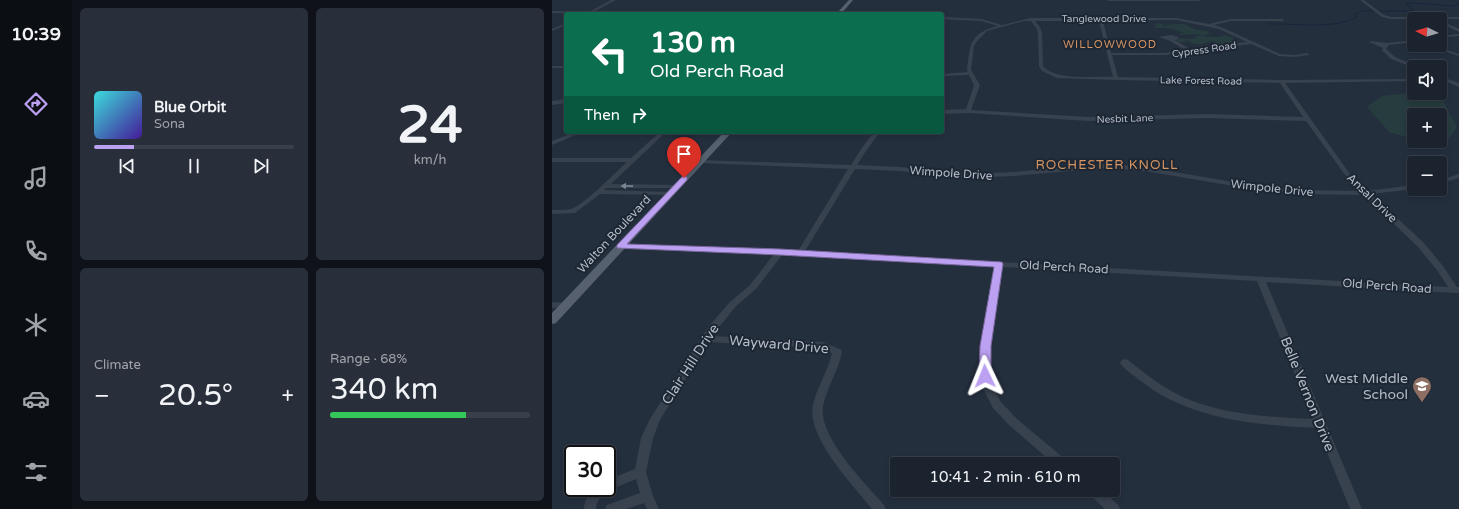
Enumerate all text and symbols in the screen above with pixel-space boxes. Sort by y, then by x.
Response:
north arrow [1407,12,1447,52]
map controls [1407,12,1447,196]
street label: Tanglewood Drive [1062,13,1147,25]
text: 10:39 [11,23,61,45]
text: 130 m [650,26,736,60]
icon: left [584,28,636,80]
district label: WILLOWWOOD [1063,38,1157,51]
street label: Cypress Road [1171,40,1237,60]
text: Old Perch Road [650,60,784,82]
button: sound [1407,60,1447,100]
street label: Lake Forest Road [1160,74,1242,88]
icon: directions [22,90,50,118]
text: 24 [397,94,463,157]
text: Blue Orbit [154,98,226,116]
icon: right [628,104,650,126]
text: Then [584,106,620,124]
button: + [1407,108,1447,148]
street label: Nesbit Lane [1096,112,1154,126]
text: Sona [154,116,185,132]
pin [667,137,701,178]
icon: arrive [673,143,695,165]
text: km/h [414,152,446,168]
icon: previous [116,155,138,177]
icon: pause [183,155,205,177]
icon: next [250,155,272,177]
button: − [1407,156,1447,196]
district label: ROCHESTER KNOLL [1035,157,1179,173]
street label: Wimpole Drive [909,163,993,183]
icon: music [22,164,50,192]
street label: Ansal Drive [1344,171,1400,226]
street label: Wimpole Drive [1230,177,1314,199]
one-way arrow [620,183,633,189]
street label: Walton Boulevard [574,192,654,276]
icon: phone [22,237,50,265]
street label: Old Perch Road [1019,258,1109,276]
street label: Old Perch Road [1342,276,1432,296]
icon: climate [22,311,50,339]
street label: Clair Hill Drive [658,321,723,408]
street label: Wayward Drive [728,332,829,357]
street label: Belle Vernon Drive [1277,334,1338,454]
text: Range · 68% [330,351,407,367]
position arrow [964,355,1006,397]
text: Climate [94,357,141,373]
place label: West Middle School [1325,370,1408,403]
text: 340 km [330,371,438,408]
school or university icon: West Middle School [1411,375,1433,403]
text: 20.5° [158,377,233,414]
text: − [94,383,110,409]
text: + [282,383,294,409]
icon: car [22,385,50,413]
speed limit sign: 30 [564,445,616,497]
icon: filters [22,458,50,486]
text: 10:41 · 2 min · 610 m [930,468,1080,486]

